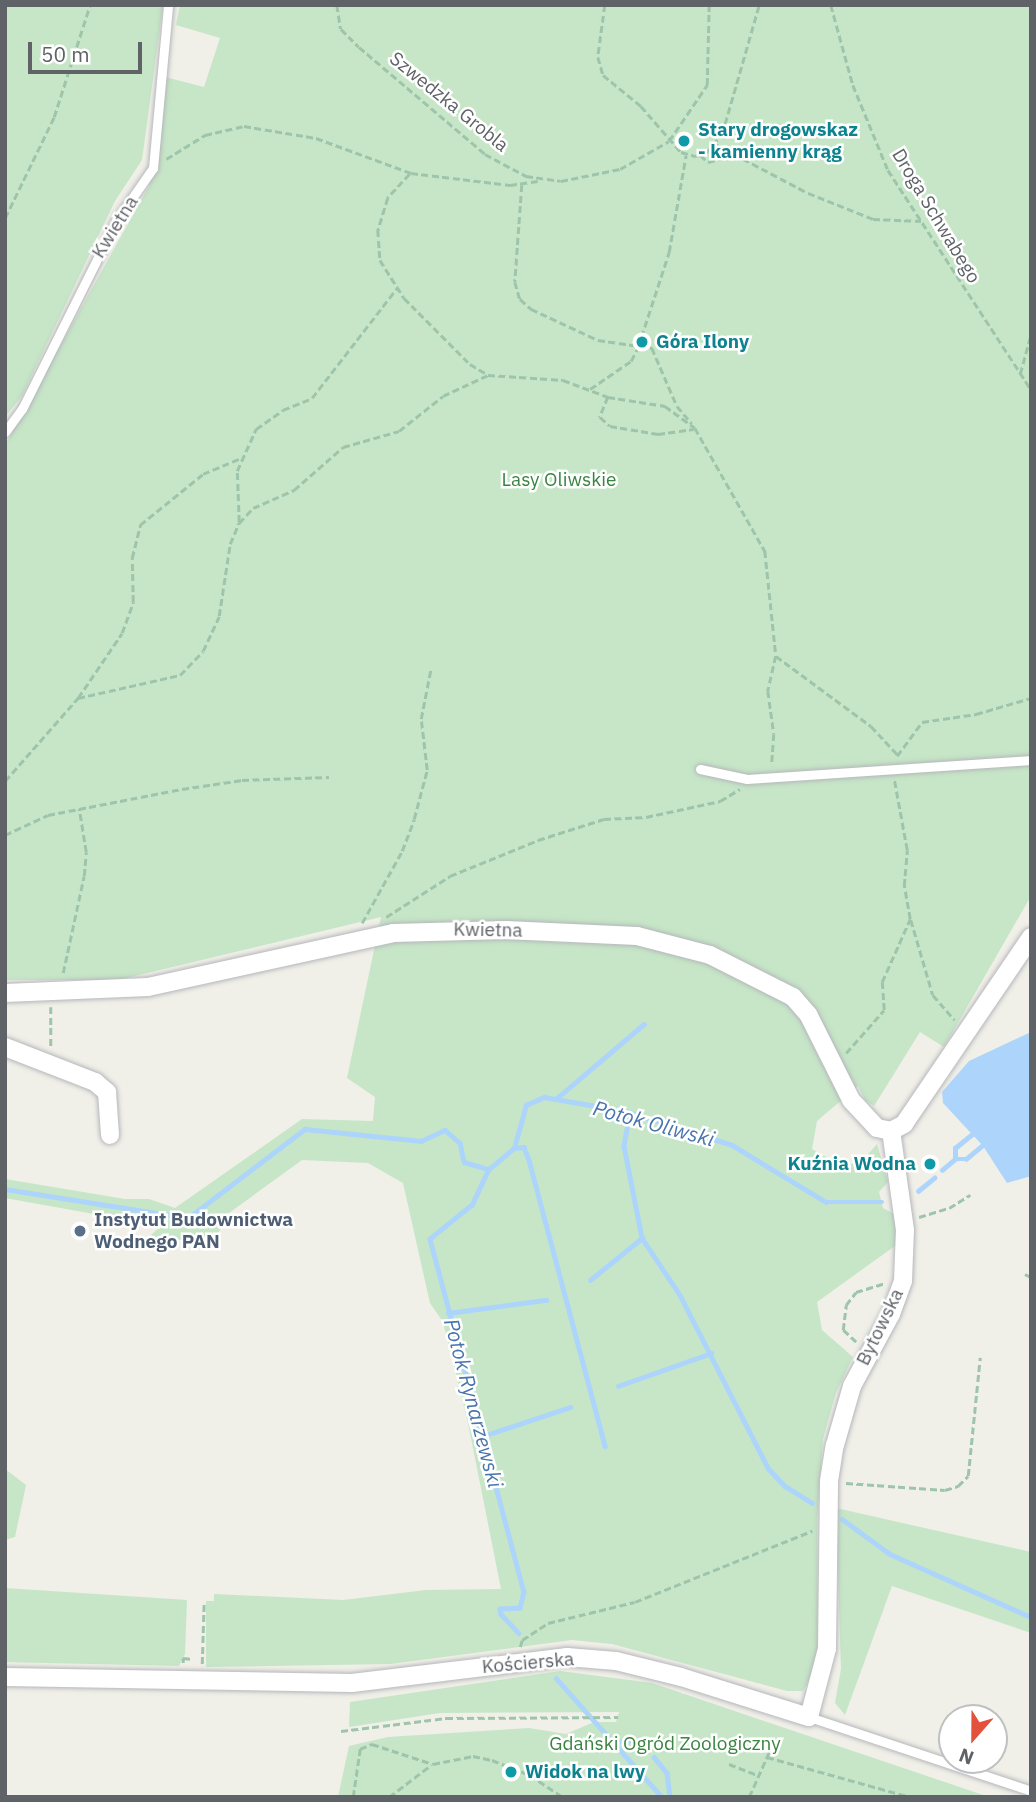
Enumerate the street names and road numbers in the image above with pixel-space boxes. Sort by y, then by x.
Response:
street label: Szwedzka Grobla [385,47,513,157]
street label: Droga Schwabego [887,145,985,287]
street label: Kwietna [87,192,143,262]
street label: Kwietna [453,918,523,942]
street label: Bytowska [852,1285,908,1369]
street label: Kościerska [481,1648,575,1678]

